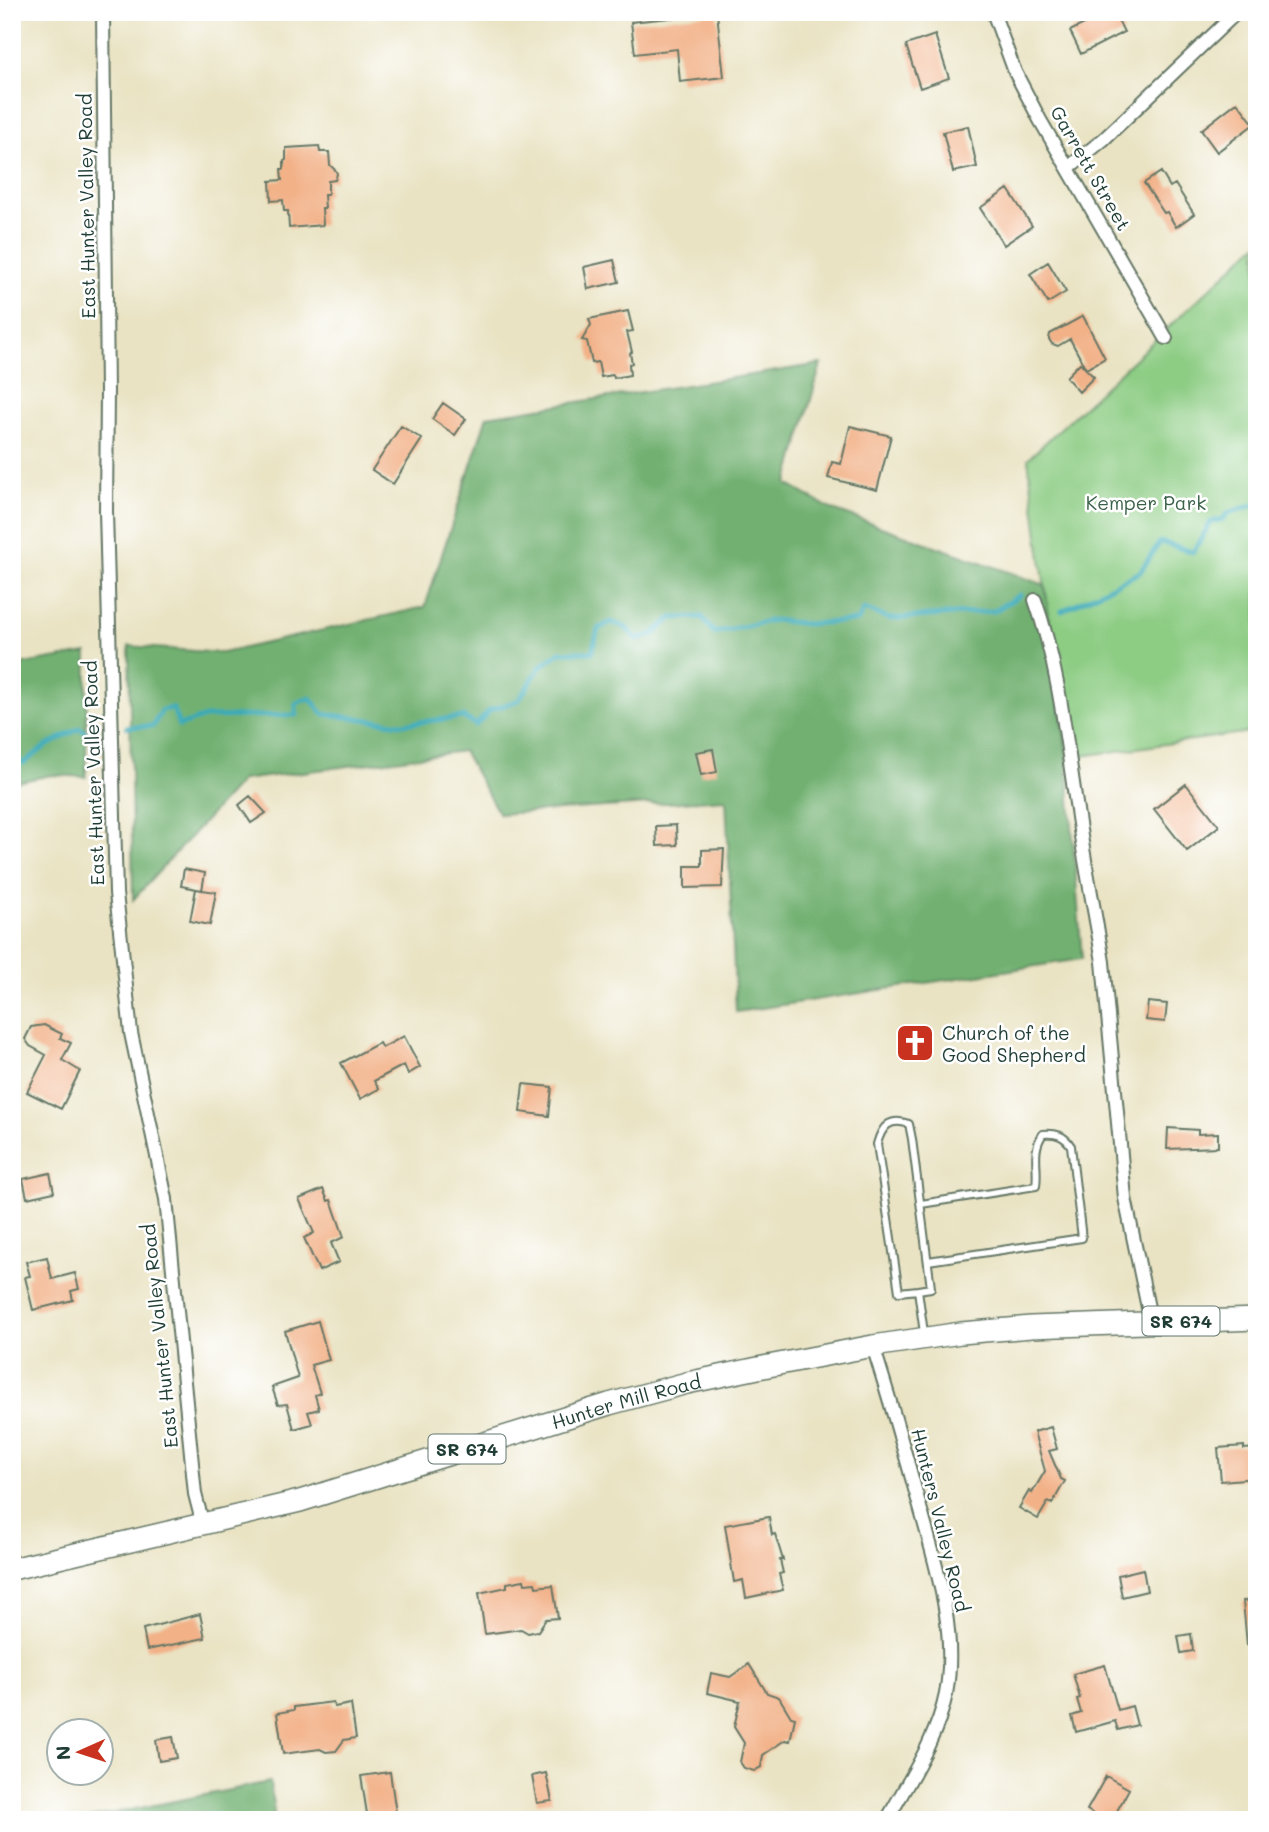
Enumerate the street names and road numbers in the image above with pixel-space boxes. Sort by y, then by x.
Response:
street label: East Hunter Valley Road [72,93,100,319]
street label: Garrett Street [1045,101,1137,235]
street label: East Hunter Valley Road [77,660,109,886]
street label: East Hunter Valley Road [135,1223,183,1449]
road number: SR 674 [1142,1306,1220,1336]
street label: Hunter Mill Road [548,1368,703,1434]
street label: Hunters Valley Road [906,1426,976,1614]
road number: SR 674 [428,1434,505,1464]

